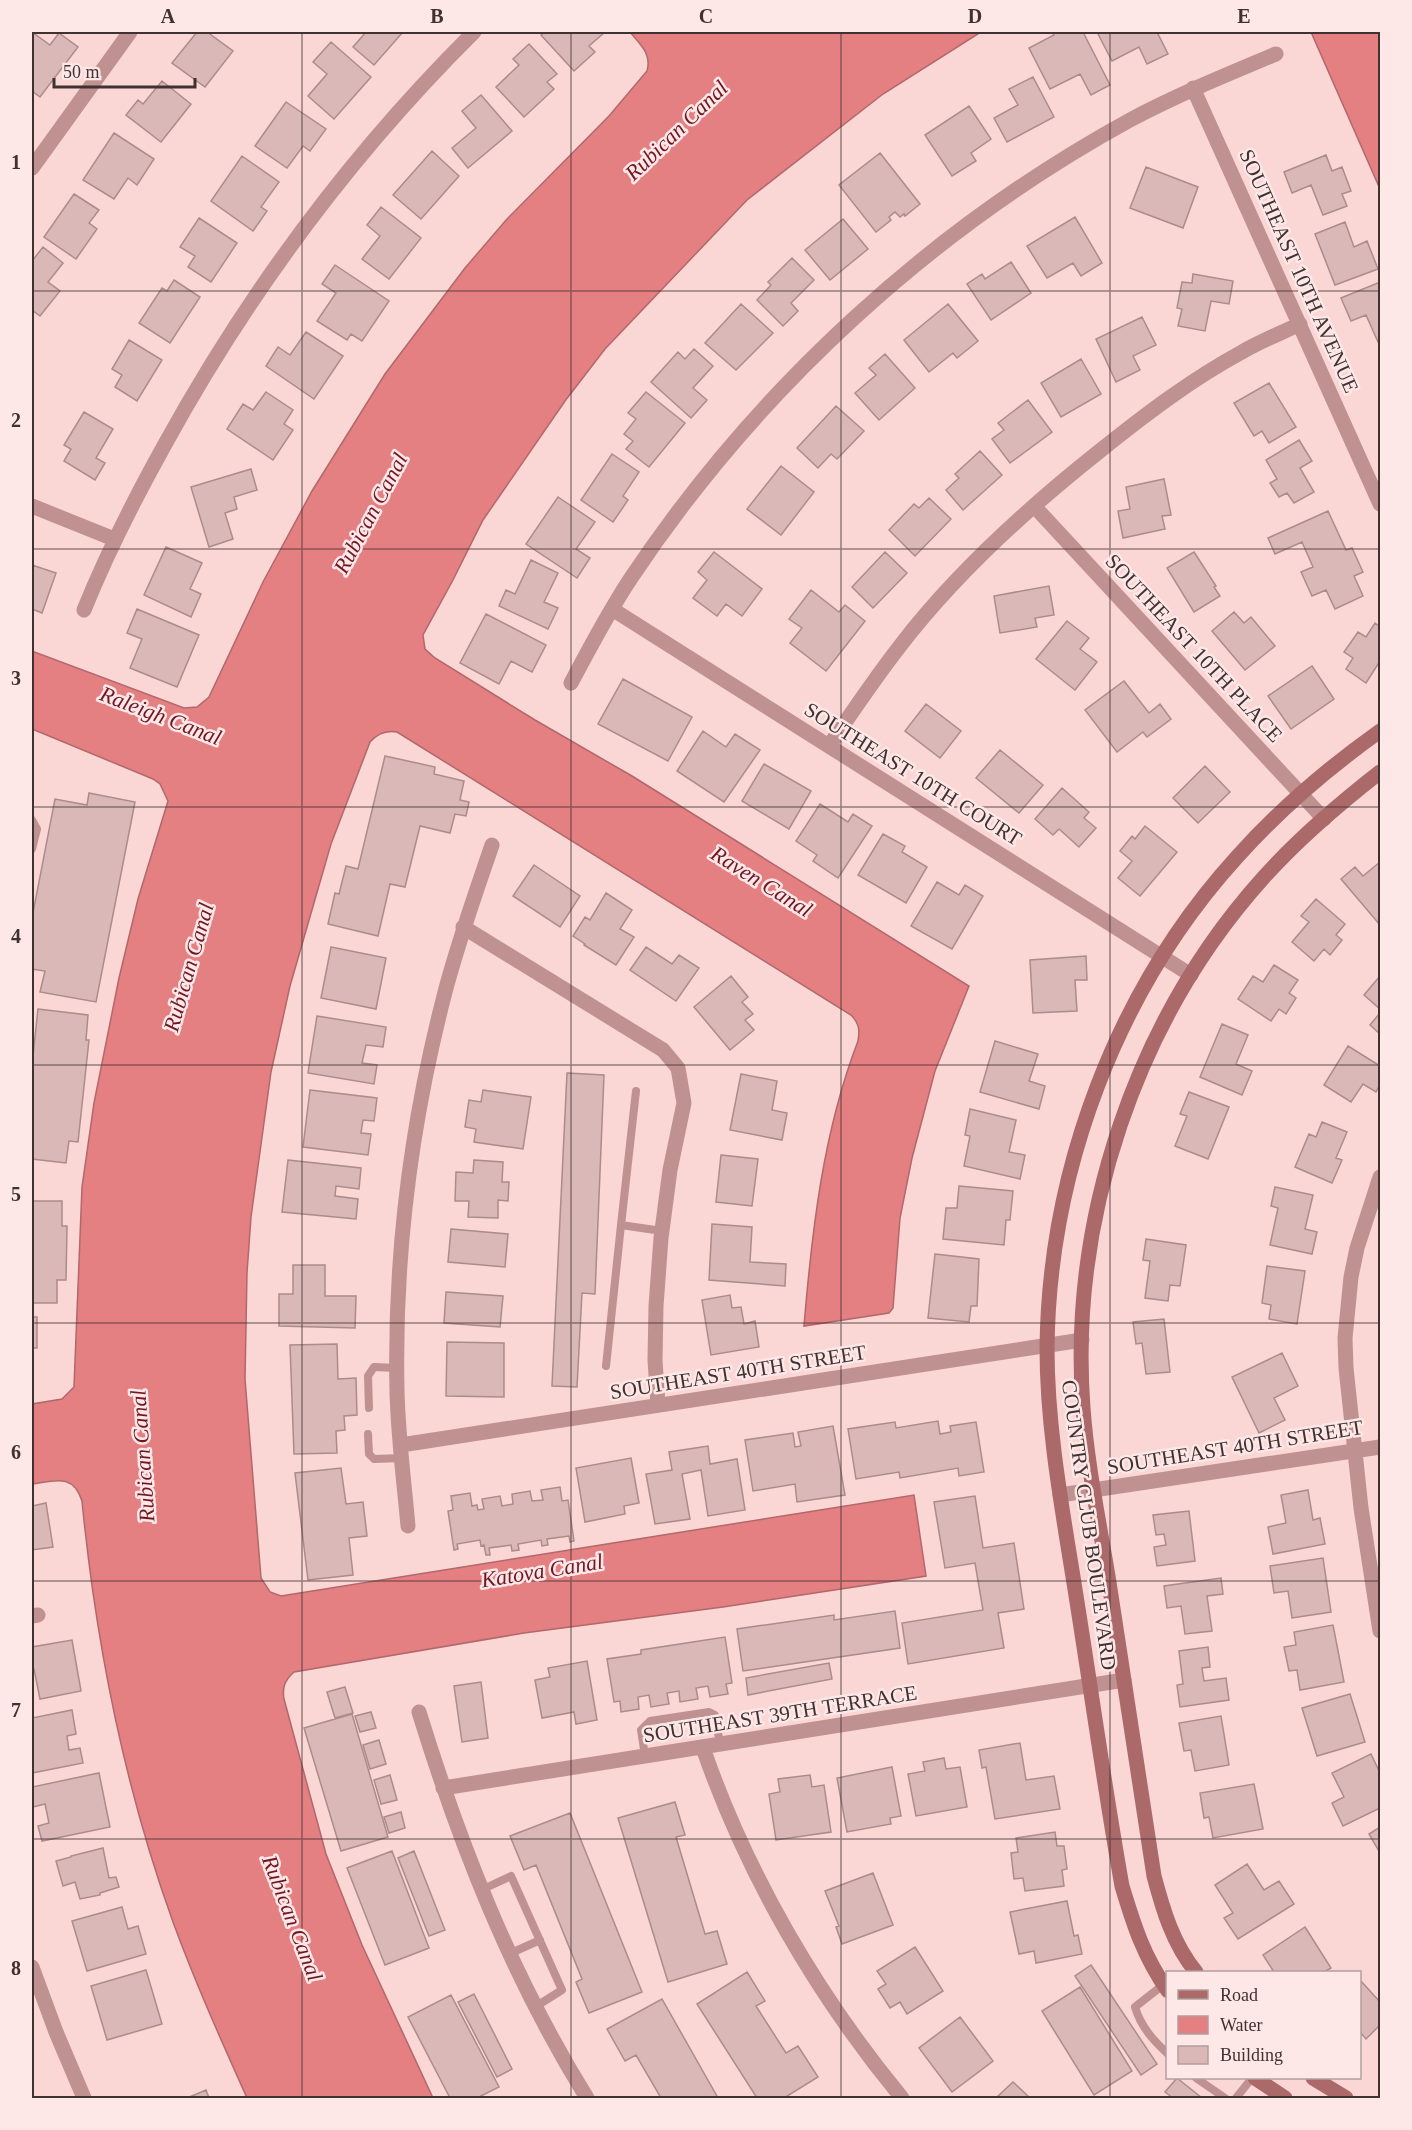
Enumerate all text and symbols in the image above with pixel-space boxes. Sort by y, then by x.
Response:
text: A [161,5,176,27]
text: B [430,5,444,27]
text: C [699,5,713,27]
text: D [968,5,982,27]
text: E [1237,5,1251,27]
scale bar [54,51,195,89]
text: 50 m [63,62,100,82]
water label: Rubican Canal [619,75,733,186]
street label: SOUTHEAST 10TH AVENUE [1234,145,1364,397]
text: 1 [11,151,21,173]
text: 2 [11,409,21,431]
water label: Rubican Canal [328,449,413,579]
street label: SOUTHEAST 10TH PLACE [1101,549,1287,747]
text: 3 [11,667,21,689]
water label: Raleigh Canal [96,681,225,750]
street label: SOUTHEAST 10TH COURT [800,697,1026,851]
water label: Raven Canal [706,840,817,922]
water label: Rubican Canal [158,900,219,1035]
text: 4 [11,925,21,947]
text: 5 [11,1183,21,1205]
street label: SOUTHEAST 40TH STREET [608,1340,868,1404]
street label: COUNTRY CLUB BOULEVARD [1057,1378,1121,1672]
water label: Rubican Canal [125,1389,160,1524]
street label: SOUTHEAST 40TH STREET [1105,1415,1365,1479]
text: 6 [11,1441,21,1463]
water label: Katova Canal [478,1549,605,1593]
street label: SOUTHEAST 39TH TERRACE [641,1680,919,1748]
text: 7 [11,1699,21,1721]
water label: Rubican Canal [257,1851,328,1985]
text: 8 [11,1957,21,1979]
legend [1166,1971,1361,2079]
text: Road [1220,1985,1258,2005]
text: Water [1220,2015,1263,2035]
text: Building [1220,2045,1283,2065]

